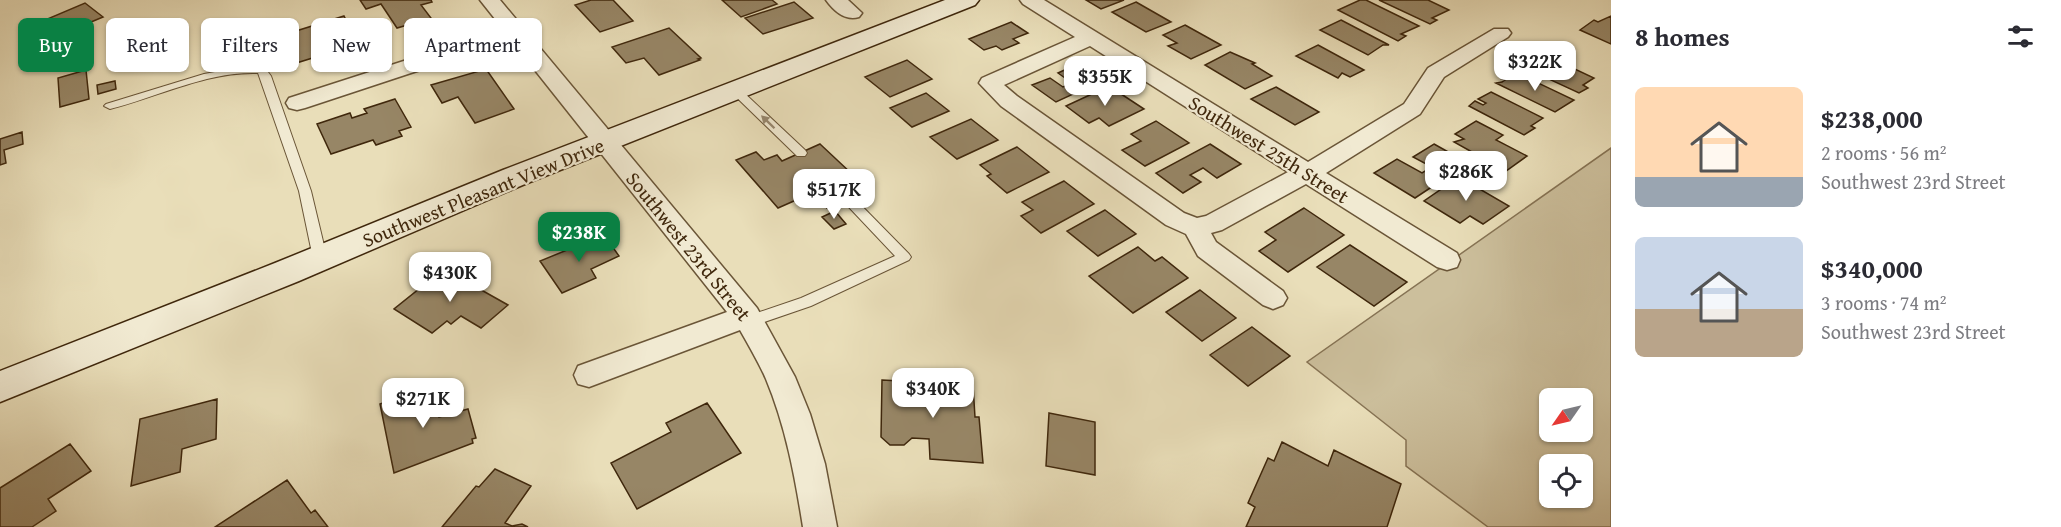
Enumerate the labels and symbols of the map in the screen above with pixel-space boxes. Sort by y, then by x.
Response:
pin: $322K [1493,41,1577,92]
pin: $355K [1063,56,1147,107]
street label: Southwest 25th Street [1183,88,1355,210]
one-way arrow [762,115,776,129]
street label: Southwest Pleasant View Drive [358,130,608,254]
pin: $286K [1424,151,1508,202]
street label: Southwest 23rd Street [620,165,758,327]
pin: $517K [792,169,876,220]
pin: $238K [537,212,621,263]
pin: $430K [408,252,492,303]
pin: $340K [891,368,975,419]
pin: $271K [381,378,465,429]
north arrow [1539,388,1593,442]

